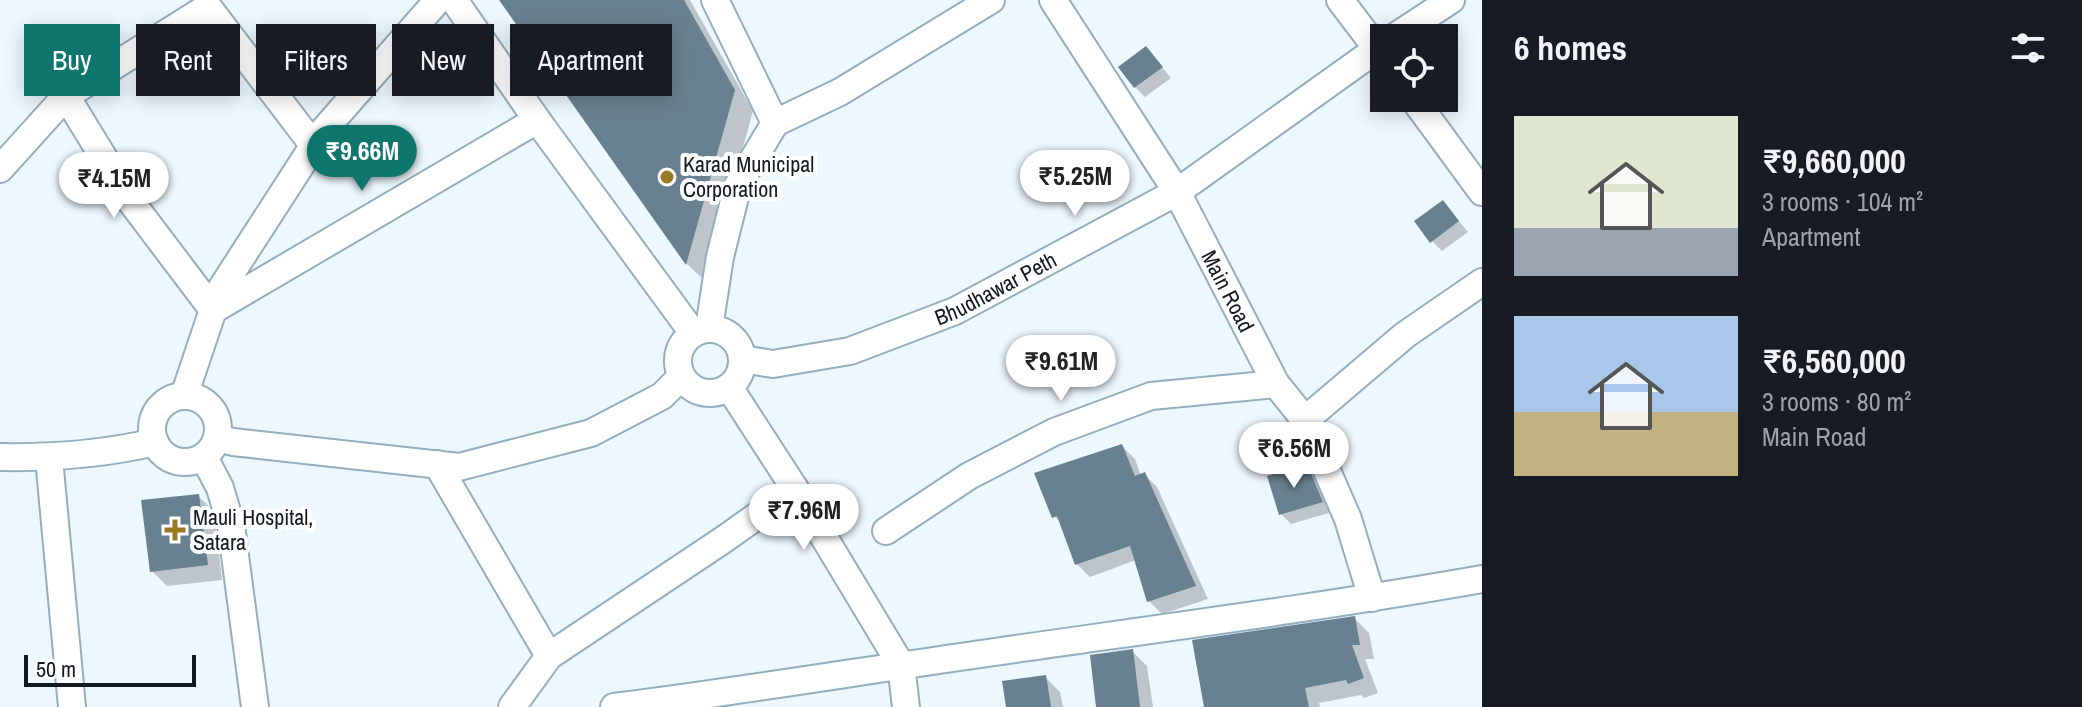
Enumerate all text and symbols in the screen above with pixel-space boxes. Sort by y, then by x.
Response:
chip: Buy [24,24,120,96]
chip: Rent [136,24,240,96]
chip: Filters [256,24,376,96]
chip: New [392,24,494,96]
chip: Apartment [510,24,672,96]
map controls [1370,24,1458,112]
button: locate [1370,24,1458,112]
text: 6 homes [1514,25,1627,71]
icon: filters [2006,26,2050,70]
pin: ₹9.66M [297,125,427,193]
text: ₹9.66M [325,133,399,168]
text: ₹9,660,000 [1762,138,1906,184]
icon: home [1578,148,1674,244]
place label: Karad Municipal Corporation [683,149,814,204]
pin: ₹5.25M [1010,150,1140,218]
pin: ₹4.15M [49,152,179,220]
text: ₹5.25M [1038,158,1112,193]
text: ₹4.15M [77,160,151,195]
marker: Karad Municipal Corporation [658,168,676,186]
text: 3 rooms · 104 m² [1762,184,1923,219]
text: Apartment [1762,219,1860,254]
street label: Bhudhawar Peth [930,244,1062,332]
street label: Main Road [1194,245,1262,337]
pin: ₹9.61M [996,335,1126,403]
text: ₹6,560,000 [1762,338,1906,384]
text: ₹9.61M [1024,343,1098,378]
icon: home [1578,348,1674,444]
text: 3 rooms · 80 m² [1762,384,1911,419]
text: Main Road [1762,419,1866,454]
pin: ₹6.56M [1229,422,1359,490]
text: ₹6.56M [1257,430,1331,465]
pin: ₹7.96M [739,484,869,552]
text: ₹7.96M [767,492,841,527]
place label: Mauli Hospital, Satara [193,502,313,557]
marker: Mauli Hospital, Satara [164,519,186,541]
scale bar [24,651,196,687]
text: 50 m [36,654,76,684]

